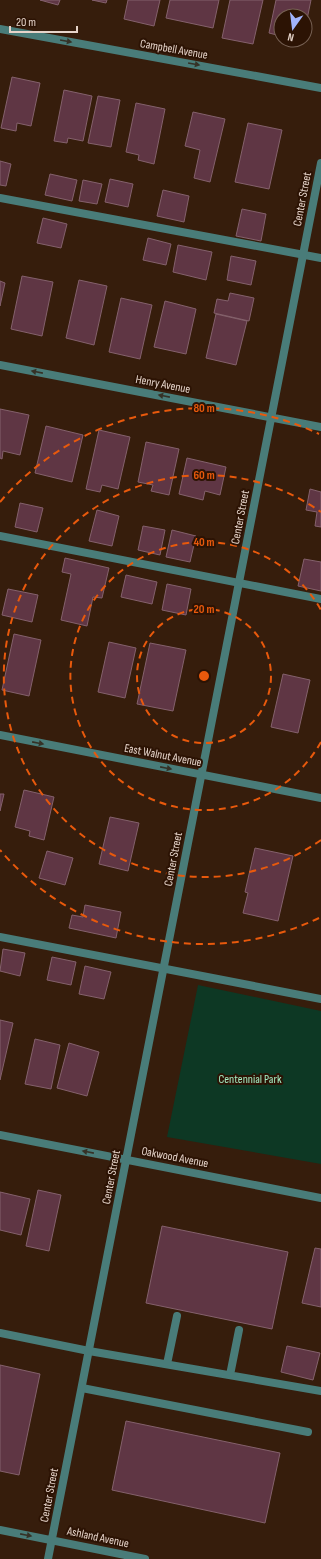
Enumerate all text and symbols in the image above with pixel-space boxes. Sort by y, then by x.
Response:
scale bar [10,8,77,34]
north arrow [273,8,313,48]
text: 20 m [16,15,36,30]
text: N [286,30,295,44]
street label: Campbell Avenue [139,36,209,63]
one-way arrow [60,38,72,44]
one-way arrow [188,62,200,68]
street label: Center Street [290,170,315,227]
one-way arrow [31,369,43,375]
street label: Henry Avenue [134,372,192,397]
one-way arrow [158,393,171,399]
text: 80 m [193,401,215,416]
text: 60 m [193,468,215,483]
street label: Center Street [228,488,253,545]
text: 40 m [193,535,215,550]
text: 20 m [194,602,214,617]
centre of rings [197,669,211,683]
one-way arrow [32,740,44,746]
street label: East Walnut Avenue [123,741,203,770]
one-way arrow [160,765,172,771]
street label: Center Street [161,830,186,887]
park label: Centennial Park [219,1072,282,1087]
street label: Oakwood Avenue [140,1144,210,1171]
street label: Center Street [99,1148,124,1205]
one-way arrow [82,1149,95,1155]
street label: Center Street [37,1466,62,1523]
street label: Ashland Avenue [65,1523,130,1551]
one-way arrow [20,1532,32,1538]

